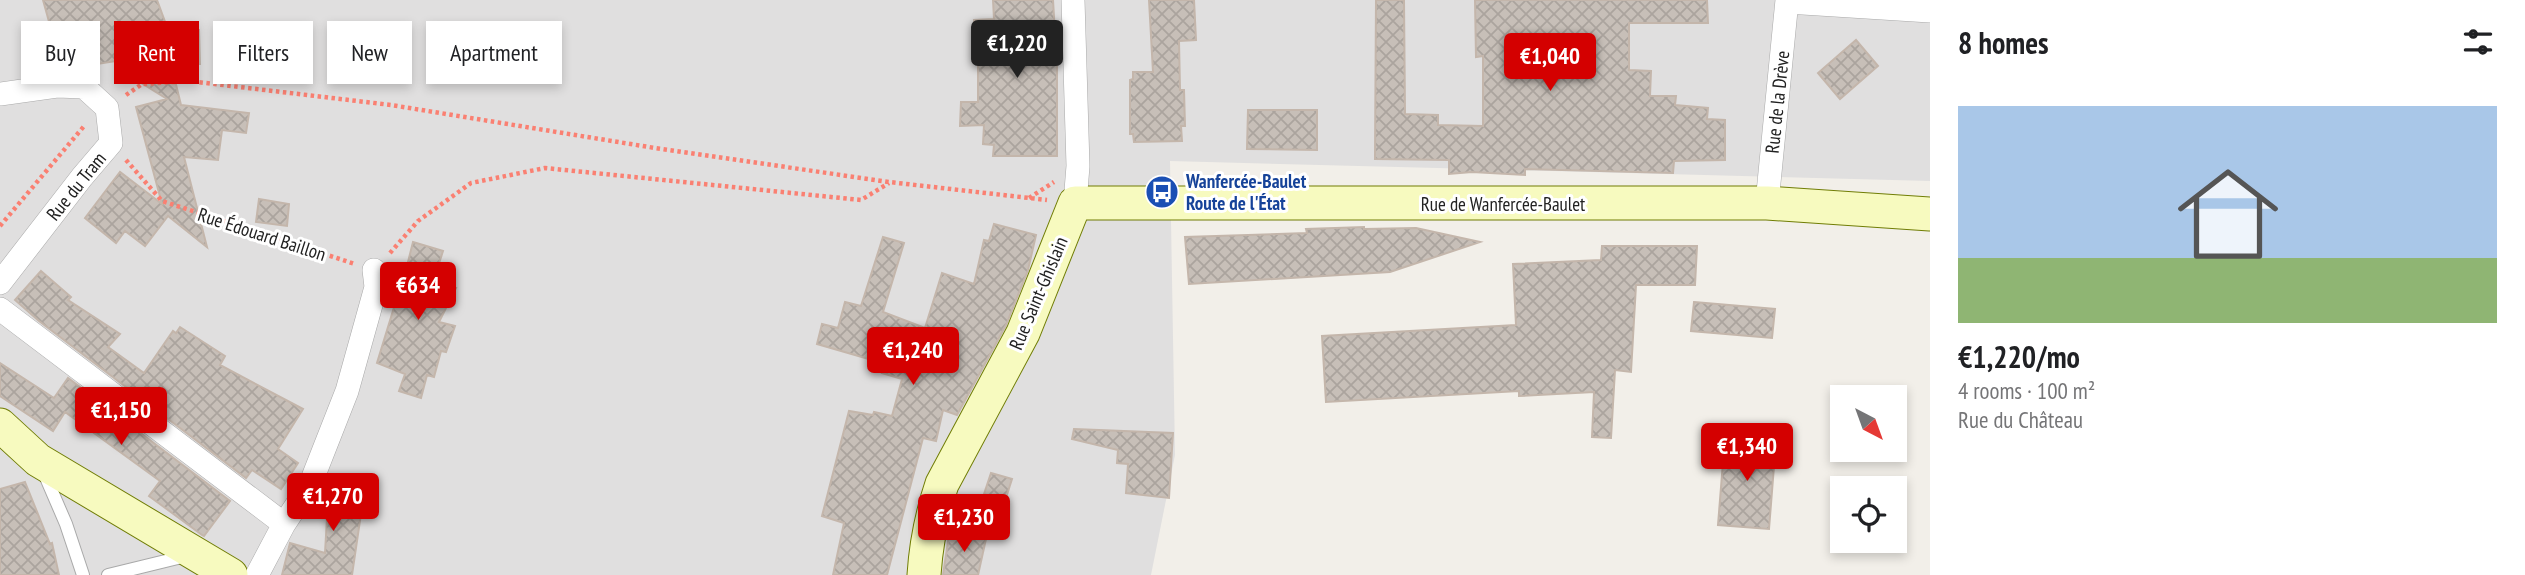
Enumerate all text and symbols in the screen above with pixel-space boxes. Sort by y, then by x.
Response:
pin: €1,220 [960,20,1074,80]
chip: Buy [21,21,100,84]
chip: Rent [114,21,199,84]
chip: Filters [213,21,313,84]
chip: New [327,21,412,84]
chip: Apartment [426,21,562,84]
text: 8 homes [1958,23,2049,62]
icon: filters [2459,23,2497,61]
text: €1,220 [987,28,1047,57]
pin: €1,040 [1493,34,1607,93]
text: €1,040 [1520,41,1580,70]
street label: Rue de la Drève [1760,49,1794,155]
street label: Rue du Tram [41,147,111,225]
icon: home [2165,151,2291,277]
place label: Wanfercée-Baulet Route de l'État [1185,169,1307,215]
bus stop icon: Wanfercée-Baulet Route de l'État [1143,173,1181,211]
street label: Rue de Wanfercée-Baulet [1421,192,1586,216]
street label: Rue Édouard Baillon [195,202,329,266]
street label: Rue Saint-Ghislain [1003,233,1073,353]
pin: €634 [377,262,459,322]
text: €634 [396,270,440,299]
pin: €1,240 [856,328,970,387]
text: €1,240 [883,335,943,364]
text: €1,220/mo [1958,337,2080,376]
text: 4 rooms · 100 m² [1958,376,2095,405]
north arrow [1830,385,1908,462]
map controls [1830,385,1907,553]
pin: €1,150 [64,388,178,447]
text: €1,150 [91,395,151,424]
text: Rue du Château [1958,405,2083,434]
pin: €1,340 [1690,424,1804,483]
text: €1,340 [1717,431,1777,460]
pin: €1,270 [276,474,390,533]
button: locate [1830,476,1907,553]
text: €1,270 [303,481,363,510]
pin: €1,230 [907,494,1021,554]
text: €1,230 [934,502,994,531]

